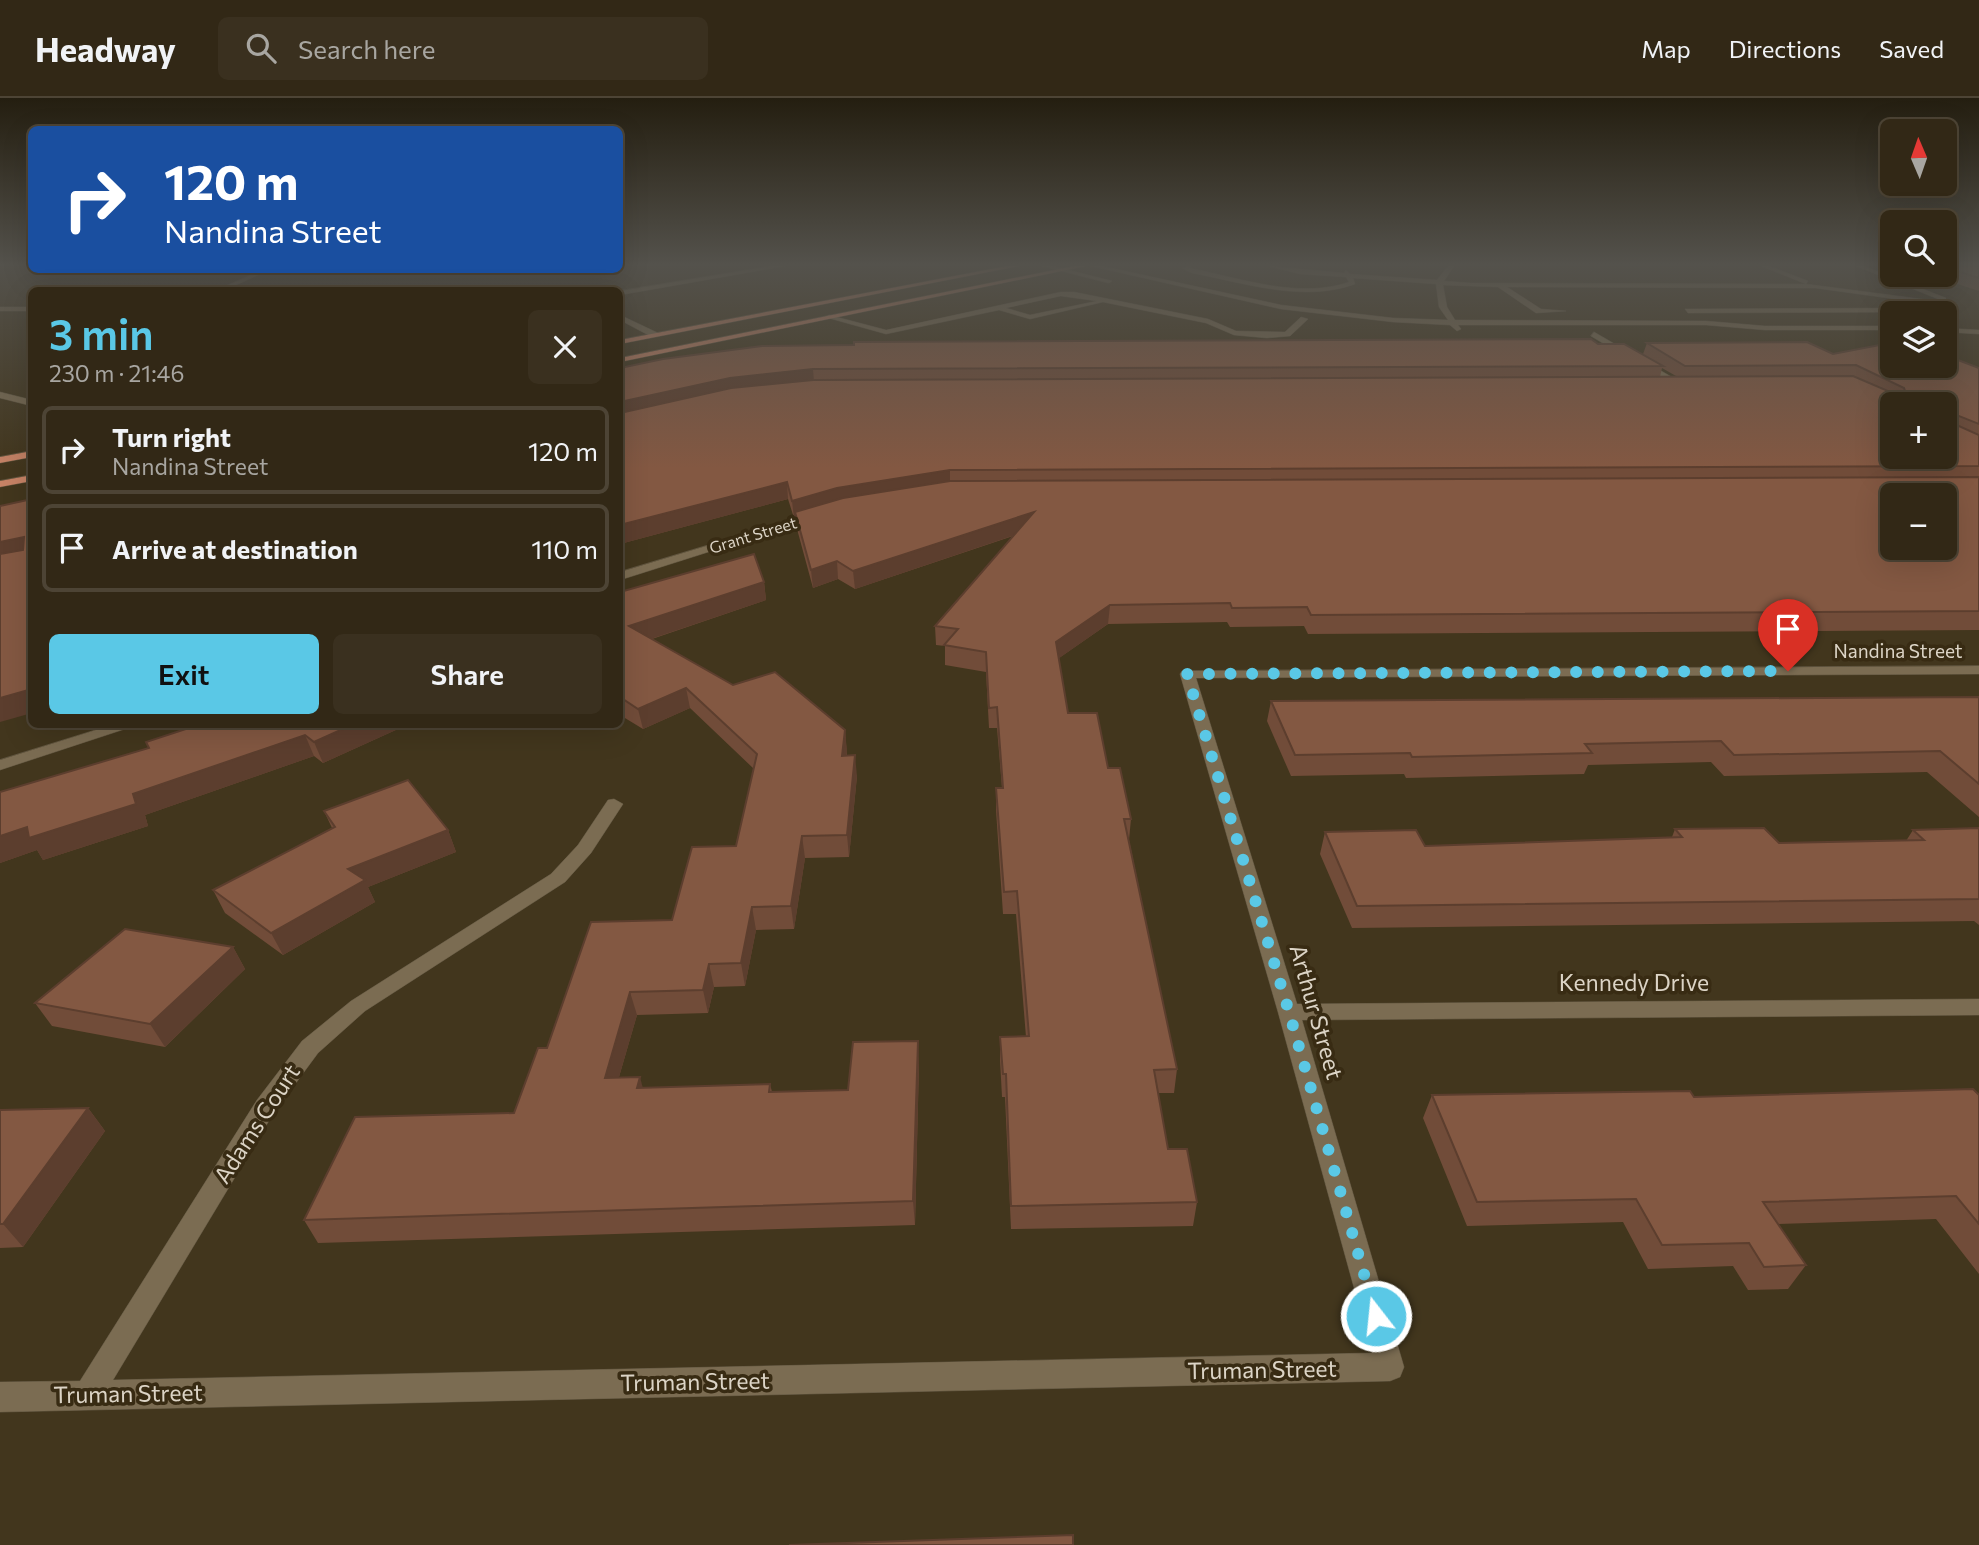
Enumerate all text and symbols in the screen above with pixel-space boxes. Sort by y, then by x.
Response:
search box [218,17,708,80]
text: Headway [35,28,176,69]
icon: search [242,29,280,67]
text: Search here [298,33,436,64]
text: Map [1641,34,1691,63]
text: Directions [1729,34,1841,63]
text: Saved [1879,34,1944,63]
north arrow [1880,119,1956,196]
map controls [1880,119,1957,560]
text: 120 m [164,150,298,210]
icon: right [49,154,140,245]
text: Nandina Street [164,210,382,250]
button: search [1880,210,1957,287]
button: layers [1880,301,1957,378]
text: 3 min [49,307,154,359]
button: close [528,310,602,384]
text: 230 m · 21:46 [49,359,184,387]
button: + [1880,392,1957,469]
text: Turn right [112,421,231,452]
icon: right [53,431,91,469]
text: 120 m [528,435,598,466]
text: Nandina Street [112,452,268,480]
button: − [1880,483,1957,560]
street label: Grant Street [707,512,799,557]
icon: arrive [53,529,91,567]
text: Arrive at destination [112,533,358,564]
text: 110 m [531,533,598,564]
pin [1758,599,1818,671]
icon: arrive [1769,610,1807,648]
button: Exit [49,634,319,714]
button: Share [333,634,602,714]
street label: Nandina Street [1833,639,1963,662]
street label: Arthur Street [1284,941,1350,1082]
street label: Kennedy Drive [1559,968,1709,996]
street label: Adams Court [207,1059,305,1188]
position arrow [1339,1279,1413,1353]
street label: Truman Street [1187,1354,1337,1384]
street label: Truman Street [620,1366,770,1396]
street label: Truman Street [53,1378,203,1408]

